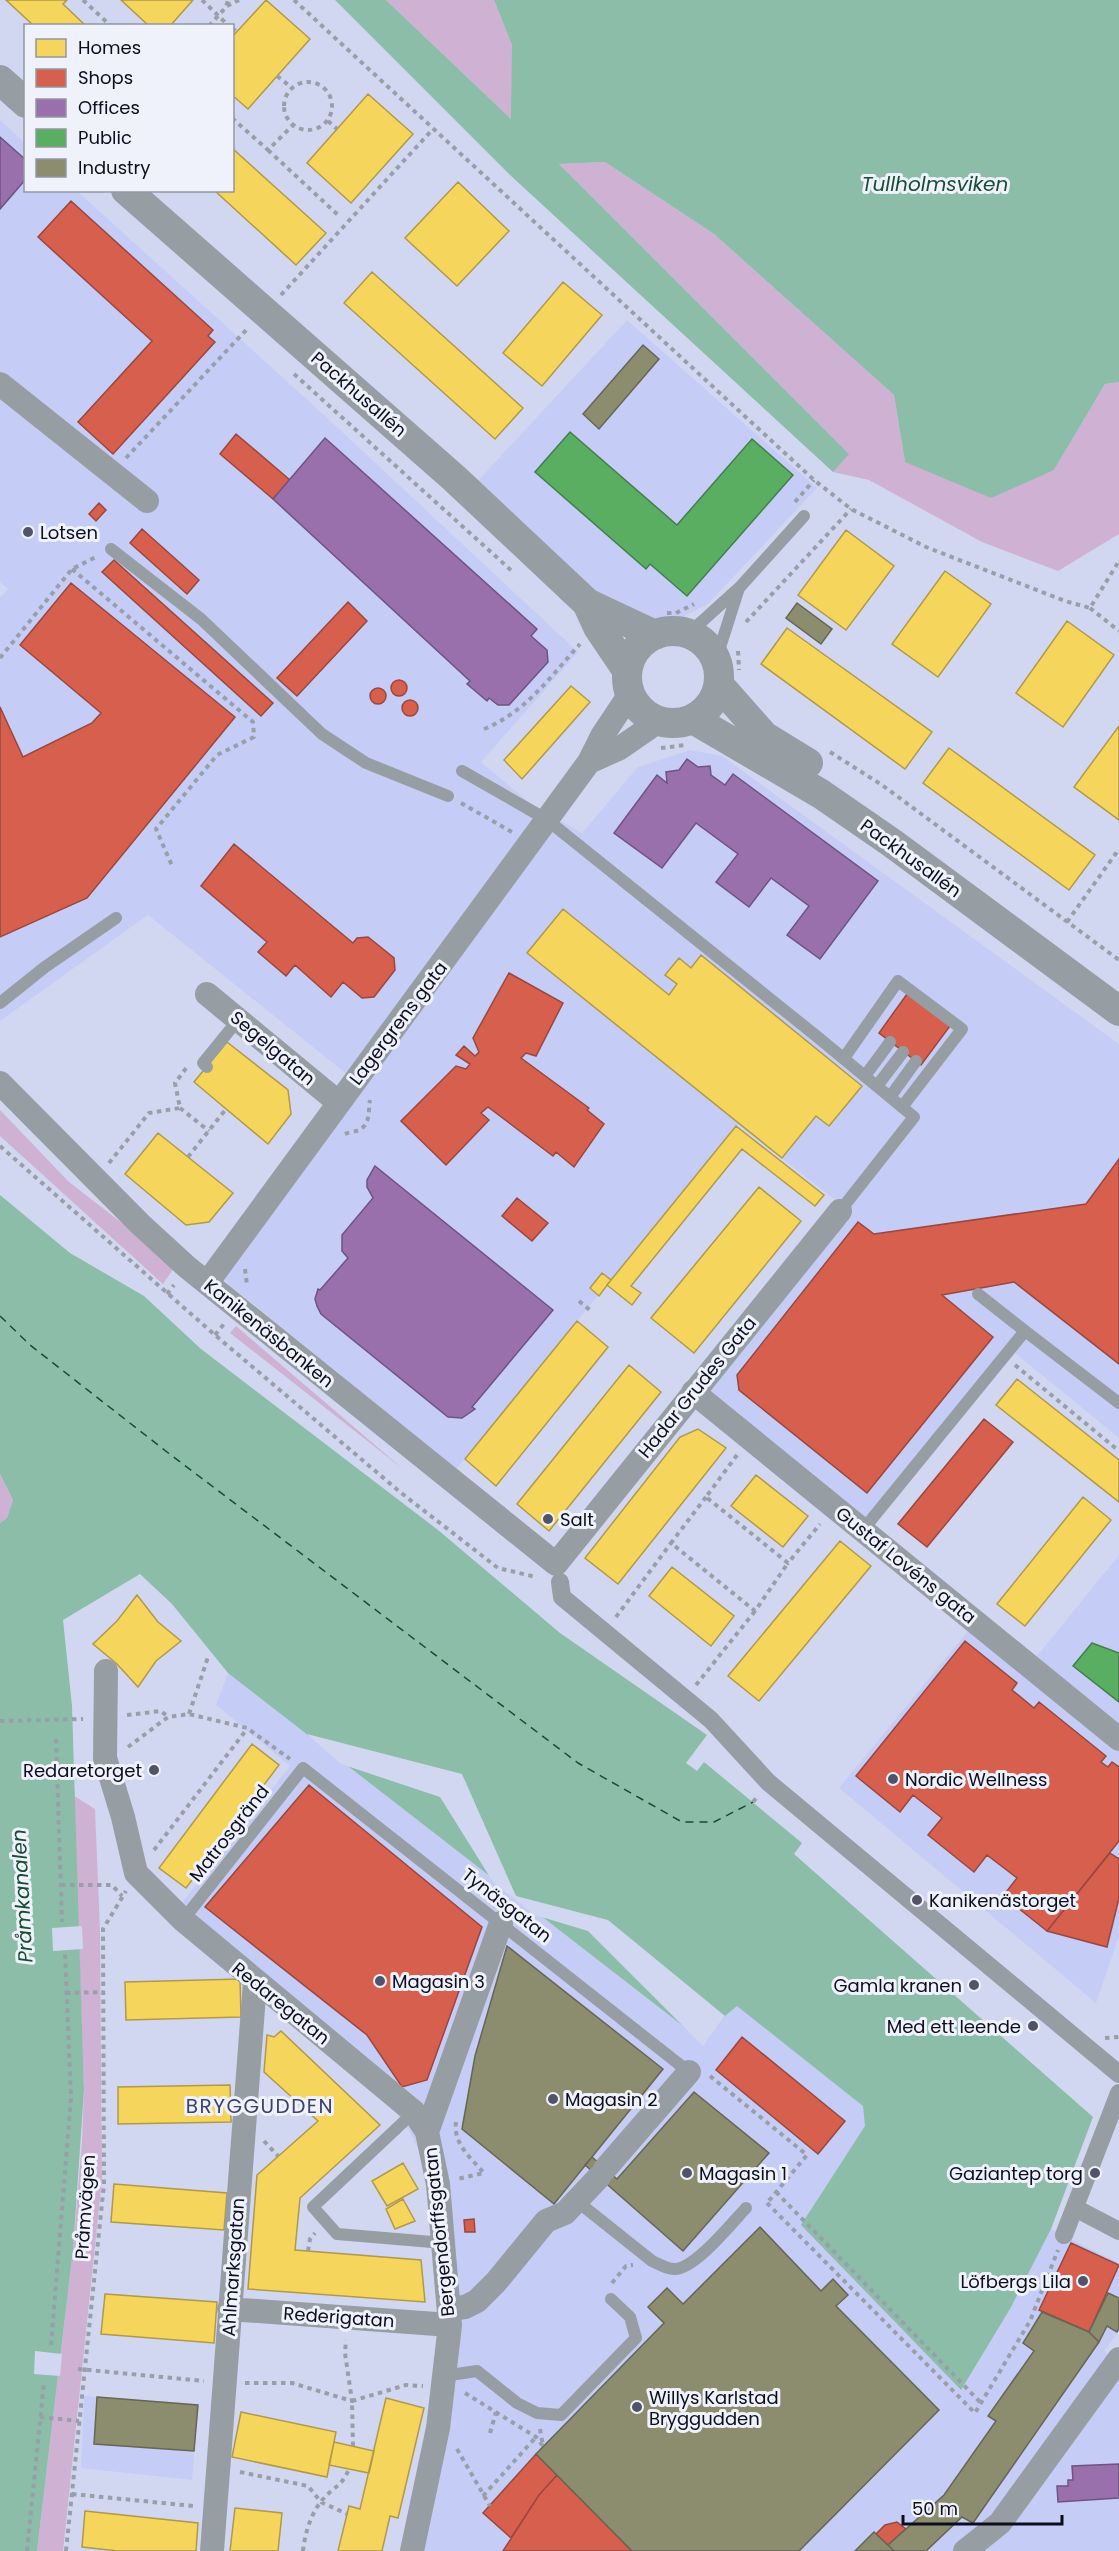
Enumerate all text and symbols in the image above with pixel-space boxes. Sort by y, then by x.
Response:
legend [24,24,234,192]
text: Homes [78,35,141,60]
text: Shops [78,65,133,90]
text: Offices [78,95,140,120]
text: Public [78,125,132,150]
text: Industry [78,155,150,180]
water label: Tullholmsviken [862,170,1008,198]
street label: Packhusallén [306,346,412,442]
place label: Lotsen [40,520,98,545]
marker: Lotsen [21,525,35,539]
street label: Packhusallén [856,813,966,903]
street label: Lagergrens gata [343,956,453,1090]
street label: Segelgatan [225,1005,321,1091]
street label: Kanikenäsbanken [199,1273,339,1393]
street label: Hadar Grudes Gata [632,1311,762,1463]
street label: Gustaf Lovéns gata [831,1501,981,1629]
place label: Salt [560,1507,594,1532]
marker: Salt [541,1512,555,1526]
place label: Redaretorget [23,1758,142,1783]
marker: Redaretorget [147,1763,161,1777]
place label: Nordic Wellness [905,1767,1047,1792]
marker: Nordic Wellness [886,1772,900,1786]
street label: Matrosgränd [183,1779,275,1887]
water label: Pråmkanalen [5,1829,39,1963]
street label: Tynäsgatan [457,1862,557,1948]
place label: Kanikenästorget [929,1888,1076,1913]
marker: Kanikenästorget [910,1893,924,1907]
street label: Redaregatan [227,1956,335,2050]
place label: Magasin 3 [392,1969,485,1994]
place label: Gamla kranen [834,1973,962,1998]
marker: Magasin 3 [373,1974,387,1988]
marker: Gamla kranen [967,1978,981,1992]
place label: Med ett leende [887,2014,1021,2039]
marker: Med ett leende [1026,2019,1040,2033]
place label: Magasin 2 [565,2087,658,2112]
district label: BRYGGUDDEN [186,2092,334,2120]
marker: Magasin 2 [546,2092,560,2106]
street label: Bergendorffsgatan [418,2146,460,2318]
street label: Pråmvägen [69,2154,101,2260]
place label: Magasin 1 [699,2161,787,2186]
place label: Gaziantep torg [949,2161,1083,2186]
marker: Magasin 1 [680,2166,694,2180]
marker: Gaziantep torg [1088,2166,1102,2180]
street label: Ahlmarksgatan [216,2197,250,2337]
place label: Löfbergs Lila [961,2269,1071,2294]
marker: Löfbergs Lila [1076,2274,1090,2288]
street label: Rederigatan [283,2301,395,2333]
place label: Willys Karlstad Bryggudden [649,2385,779,2431]
marker: Willys Karlstad Bryggudden [630,2400,644,2414]
scale bar [903,2488,1062,2526]
text: 50 m [912,2496,958,2521]

